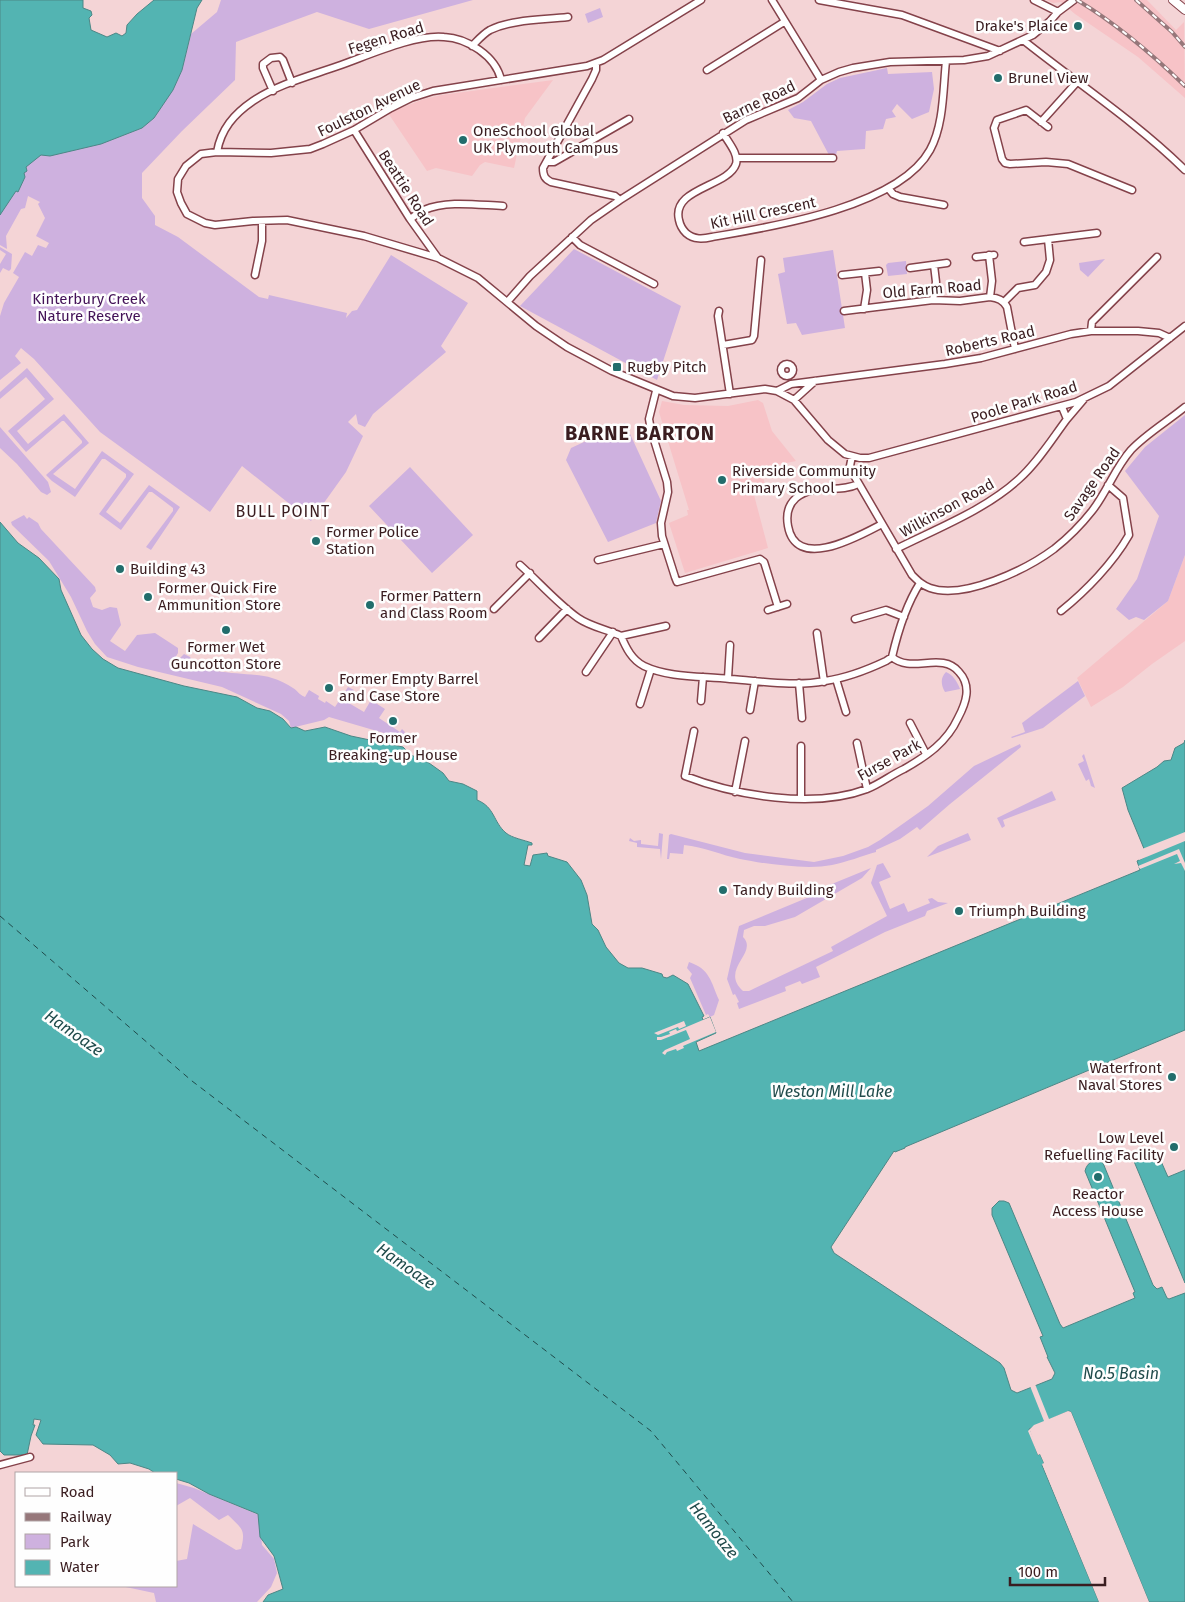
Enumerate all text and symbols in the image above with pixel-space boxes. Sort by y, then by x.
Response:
place label: Drake's Plaice [975,17,1068,35]
street label: Fegen Road [346,18,426,58]
marker: Drake's Plaice [1072,20,1084,32]
place label: Brunel View [1008,69,1089,87]
marker: Brunel View [992,72,1004,84]
street label: Foulston Avenue [315,75,423,141]
street label: Barne Road [720,77,798,127]
place label: OneSchool Global UK Plymouth Campus [473,122,618,157]
marker: OneSchool Global UK Plymouth Campus [457,134,469,146]
street label: Beattie Road [375,147,437,229]
street label: Kit Hill Crescent [708,193,818,233]
street label: Old Farm Road [882,276,982,302]
park label: Kinterbury Creek Nature Reserve [32,290,146,325]
street label: Roberts Road [943,322,1037,360]
place label: Rugby Pitch [627,358,707,376]
marker: Rugby Pitch [611,361,623,373]
street label: Poole Park Road [969,377,1079,427]
district label: BARNE BARTON [565,421,715,445]
street label: Savage Road [1060,444,1124,524]
place label: Riverside Community Primary School [732,462,876,497]
marker: Riverside Community Primary School [716,474,728,486]
street label: Wilkinson Road [897,475,997,541]
district label: BULL POINT [236,502,330,521]
place label: Former Police Station [326,523,419,558]
marker: Former Police Station [310,535,322,547]
place label: Building 43 [130,560,205,578]
marker: Building 43 [114,563,126,575]
place label: Former Quick Fire Ammunition Store [158,579,281,614]
place label: Former Pattern and Class Room [380,587,488,622]
marker: Former Quick Fire Ammunition Store [142,591,154,603]
marker: Former Pattern and Class Room [364,599,376,611]
marker: Former Wet Guncotton Store [220,624,232,636]
place label: Former Wet Guncotton Store [171,638,281,673]
place label: Former Empty Barrel and Case Store [339,670,479,705]
marker: Former Empty Barrel and Case Store [323,682,335,694]
marker: Former Breaking-up House [387,715,399,727]
place label: Former Breaking-up House [328,729,458,764]
street label: Furse Park [854,735,924,785]
place label: Tandy Building [733,881,834,899]
marker: Tandy Building [717,884,729,896]
place label: Triumph Building [969,902,1086,920]
marker: Triumph Building [953,905,965,917]
water label: Hamoaze [41,1006,107,1060]
place label: Waterfront Naval Stores [1078,1059,1163,1094]
marker: Waterfront Naval Stores [1166,1071,1178,1083]
water label: Weston Mill Lake [772,1082,892,1101]
place label: Low Level Refuelling Facility [1044,1129,1165,1164]
marker: Low Level Refuelling Facility [1168,1141,1180,1153]
marker: Reactor Access House [1092,1171,1104,1183]
place label: Reactor Access House [1052,1185,1144,1220]
water label: Hamoaze [373,1239,439,1293]
water label: No.5 Basin [1083,1364,1159,1383]
legend [15,1472,178,1587]
text: Road [60,1483,95,1501]
water label: Hamoaze [686,1498,742,1562]
text: Railway [60,1508,112,1526]
text: Park [60,1533,90,1551]
scale bar [1010,1554,1105,1586]
text: Water [60,1558,99,1576]
text: 100 m [1018,1563,1058,1581]

